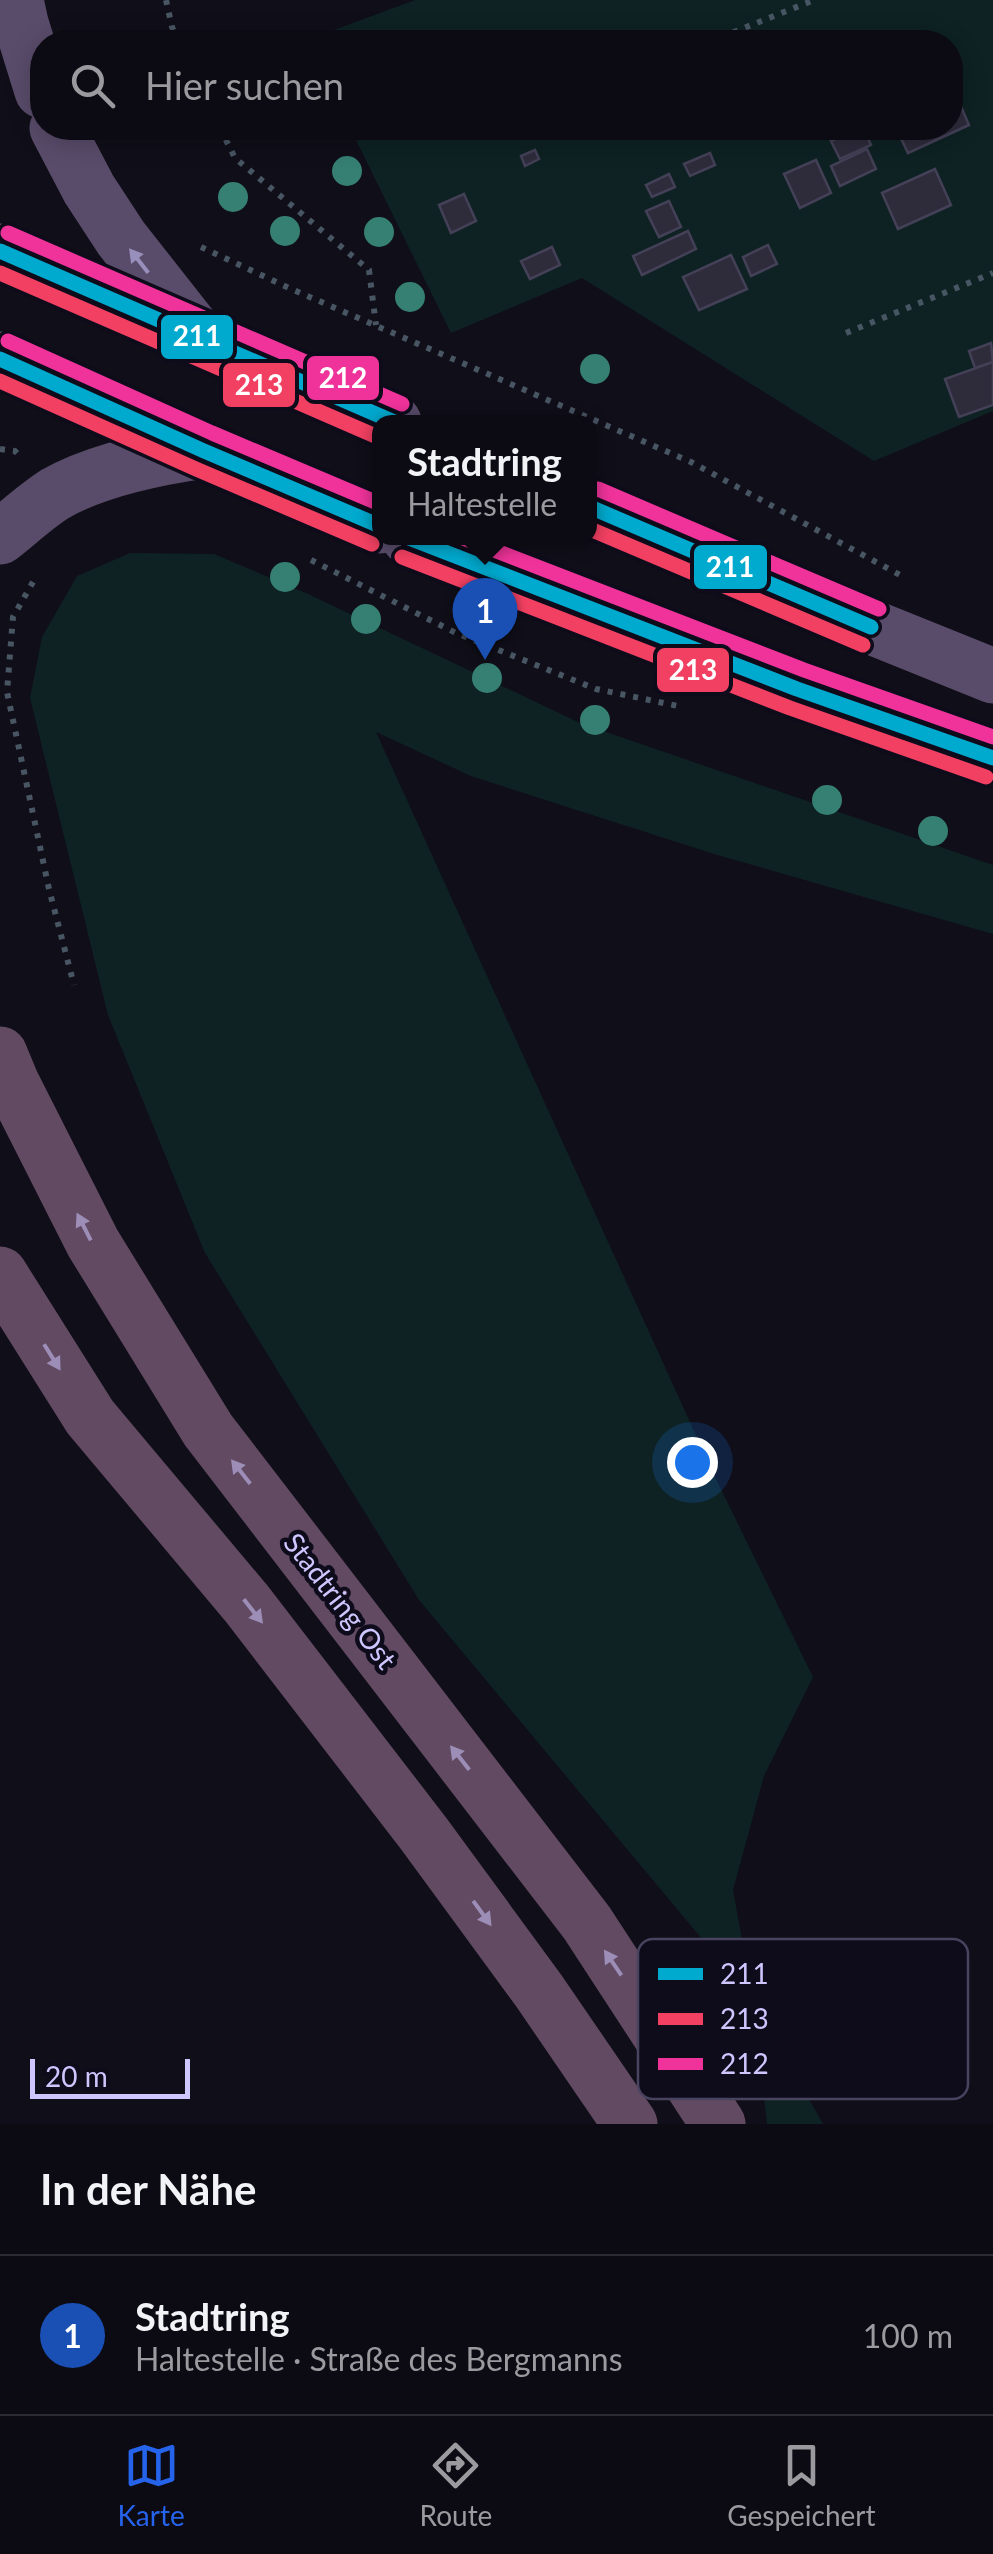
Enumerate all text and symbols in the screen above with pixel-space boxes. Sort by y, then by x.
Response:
search box [30,30,963,140]
icon: search [65,58,120,113]
text: Hier suchen [145,62,344,108]
one-way arrow [129,249,150,275]
line badge: 211 [159,313,235,361]
text: 211 [173,318,221,352]
line badge: 212 [305,354,381,402]
text: 212 [319,360,367,394]
line badge: 213 [221,361,297,409]
text: 213 [235,367,283,401]
popup [372,415,597,545]
text: Stadtring [407,438,562,484]
text: Haltestelle [407,484,557,523]
line badge: 211 [692,543,769,591]
text: 211 [706,549,754,583]
pin: 1 [452,578,518,660]
line badge: 213 [655,646,731,694]
text: 213 [669,652,717,686]
one-way arrow [76,1212,93,1241]
one-way arrow [43,1343,60,1371]
your location [667,1437,718,1488]
one-way arrow [231,1459,251,1485]
street label: Stadtring Ost [277,1526,404,1675]
one-way arrow [242,1599,263,1624]
one-way arrow [451,1745,471,1771]
one-way arrow [471,1900,491,1926]
legend [638,1939,968,2099]
one-way arrow [604,1949,623,1976]
text: 211 [720,1956,769,1990]
text: 213 [720,2001,769,2035]
text: 212 [720,2046,769,2080]
scale bar [30,2054,190,2098]
text: 20 m [45,2059,108,2093]
text: In der Nähe [40,2164,257,2214]
text: Stadtring [135,2293,289,2339]
text: 1 [63,2316,82,2355]
text: 100 m [863,2316,953,2355]
text: Haltestelle · Straße des Bergmanns [135,2339,623,2378]
tab: Karte [117,2438,185,2532]
tab: Route [420,2438,492,2532]
tab: Gespeichert [727,2438,876,2532]

